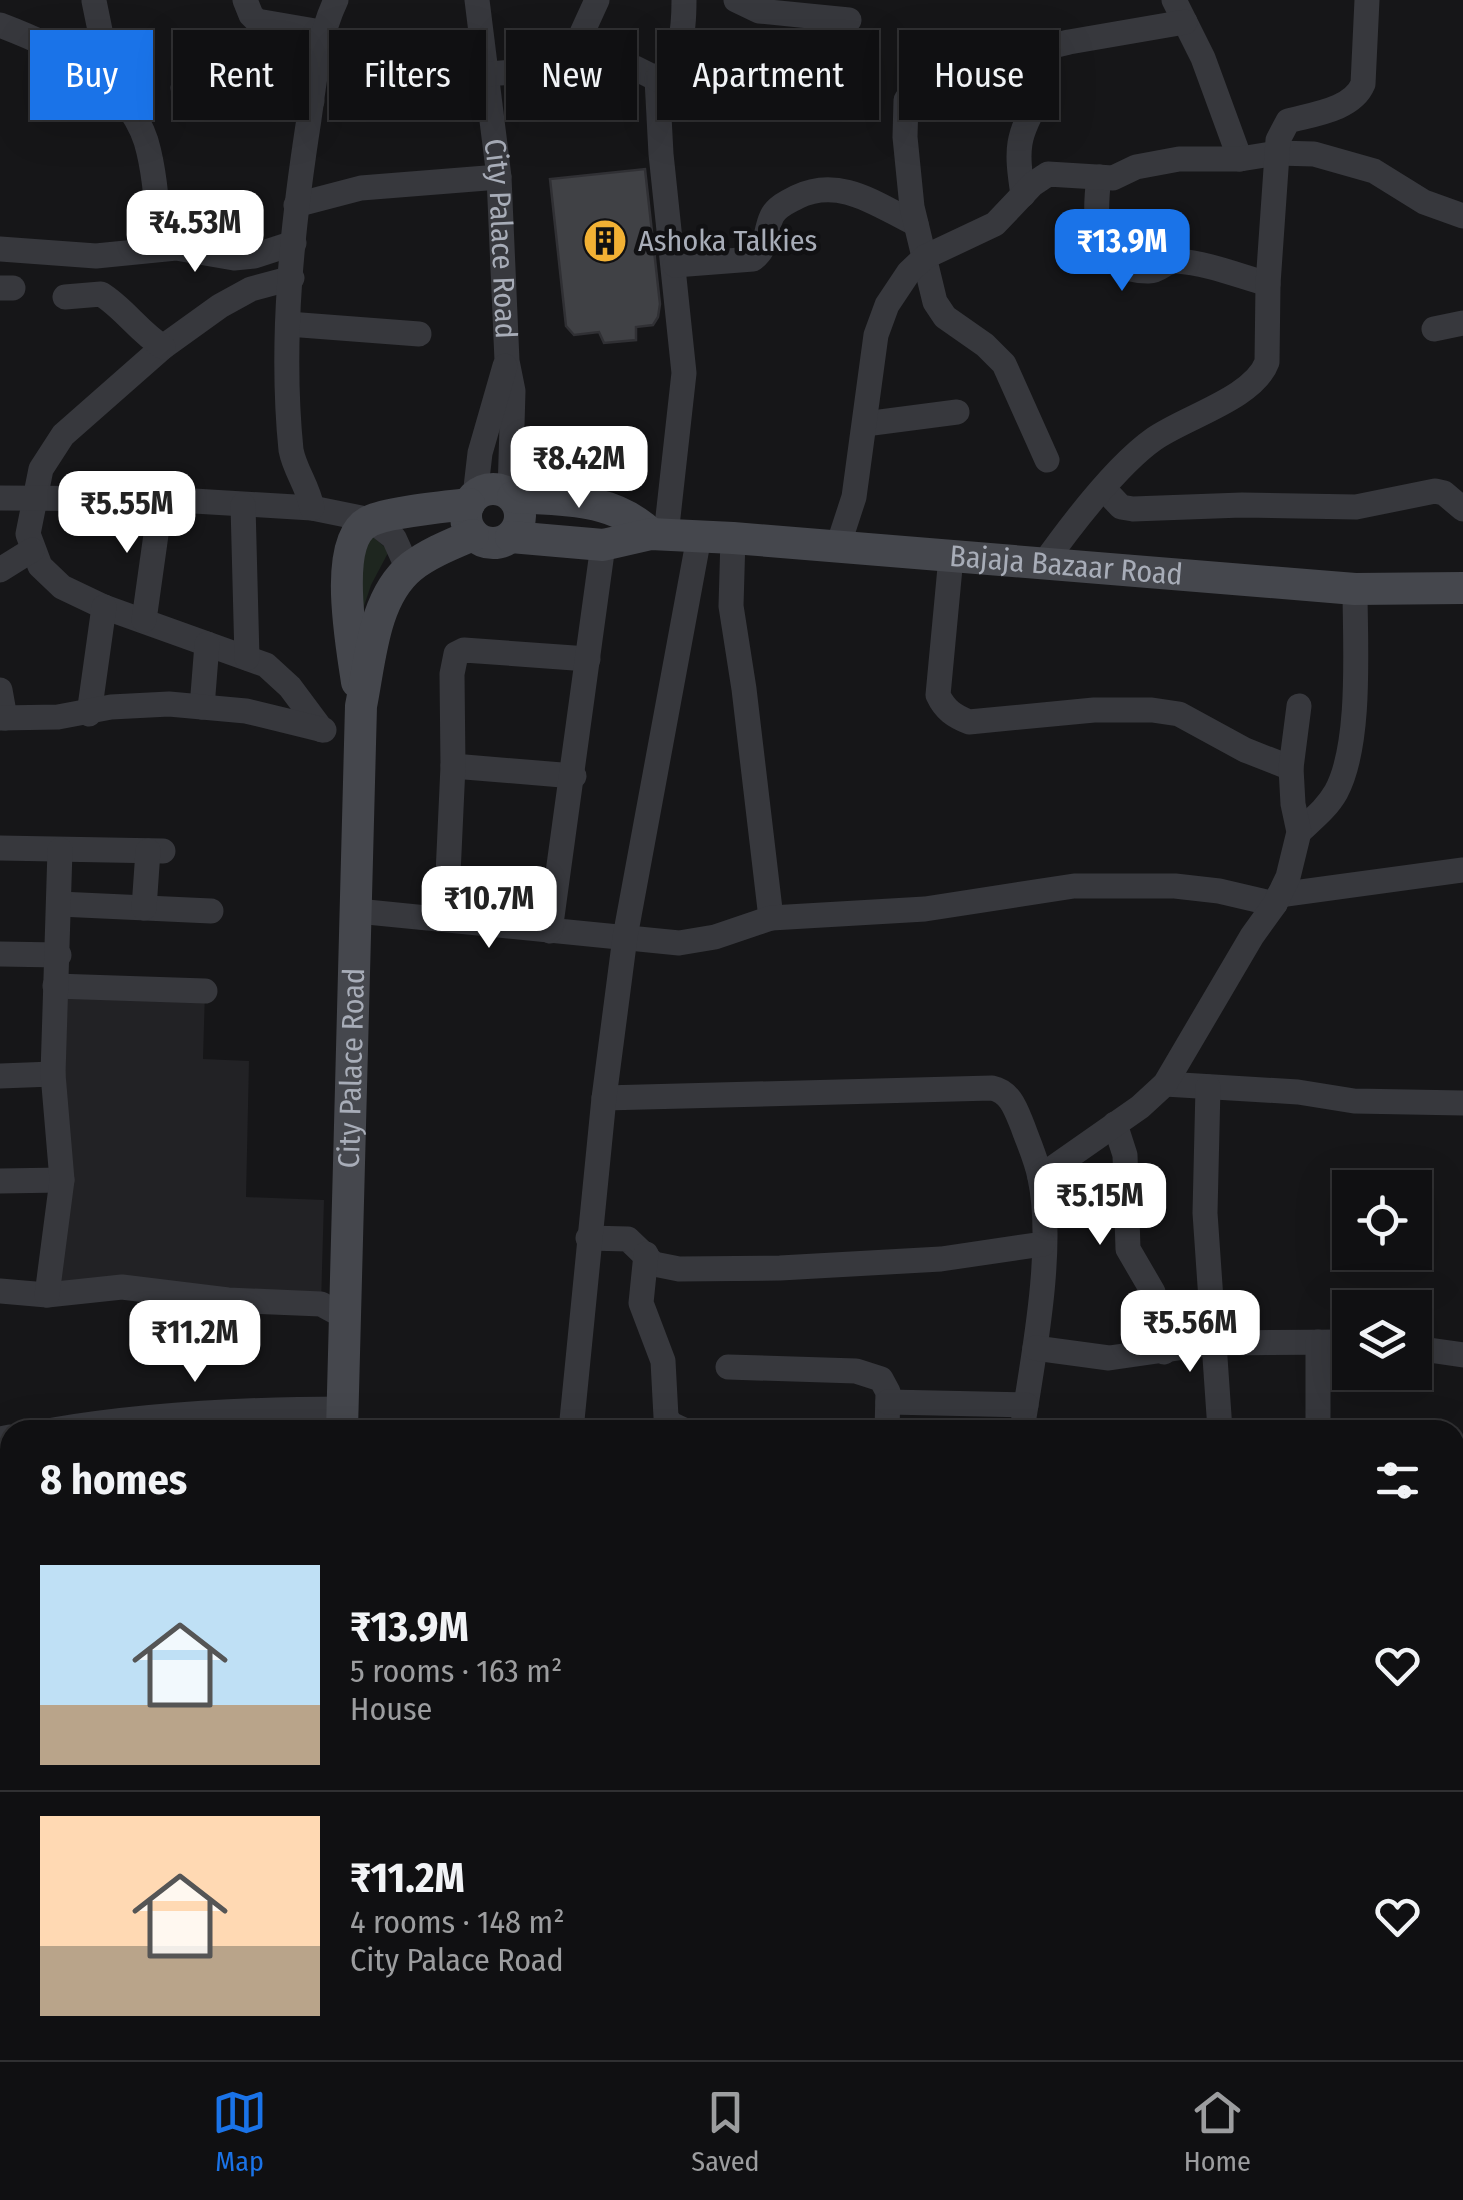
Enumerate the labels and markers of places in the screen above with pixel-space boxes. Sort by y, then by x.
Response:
pin: ₹4.53M [114,190,276,275]
pin: ₹13.9M [1041,209,1203,294]
building icon: Ashoka Talkies [582,218,628,264]
place label: Ashoka Talkies [638,223,817,259]
pin: ₹8.42M [498,426,660,511]
pin: ₹5.55M [46,471,208,556]
pin: ₹10.7M [408,866,570,951]
pin: ₹5.15M [1019,1163,1181,1248]
pin: ₹5.56M [1109,1290,1271,1375]
pin: ₹11.2M [114,1300,276,1385]

